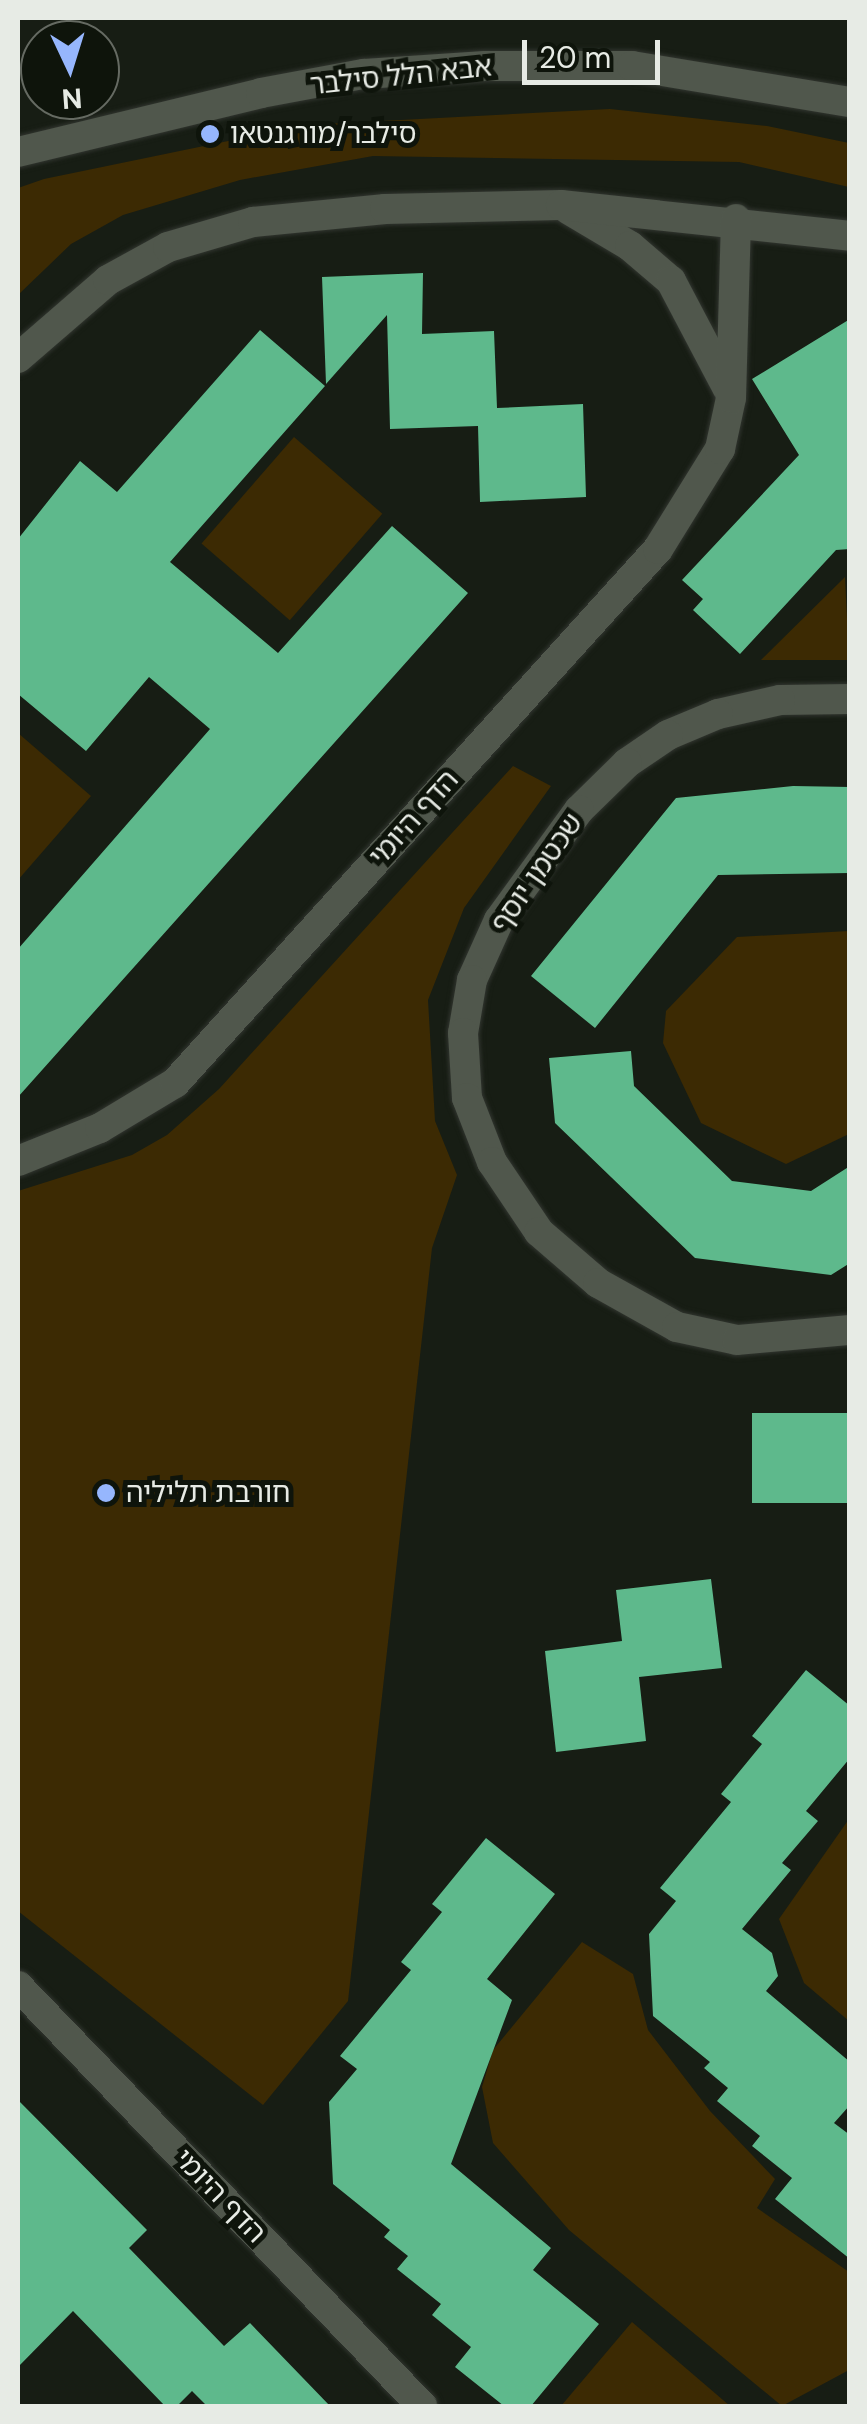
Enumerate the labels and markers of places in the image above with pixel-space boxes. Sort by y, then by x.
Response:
place label: סילבר/מורגנטאו [230,117,416,151]
marker: סילבר/מורגנטאו [199,123,221,145]
place label: חורבת תליליה [126,1476,291,1510]
marker: חורבת תליליה [95,1482,117,1504]

